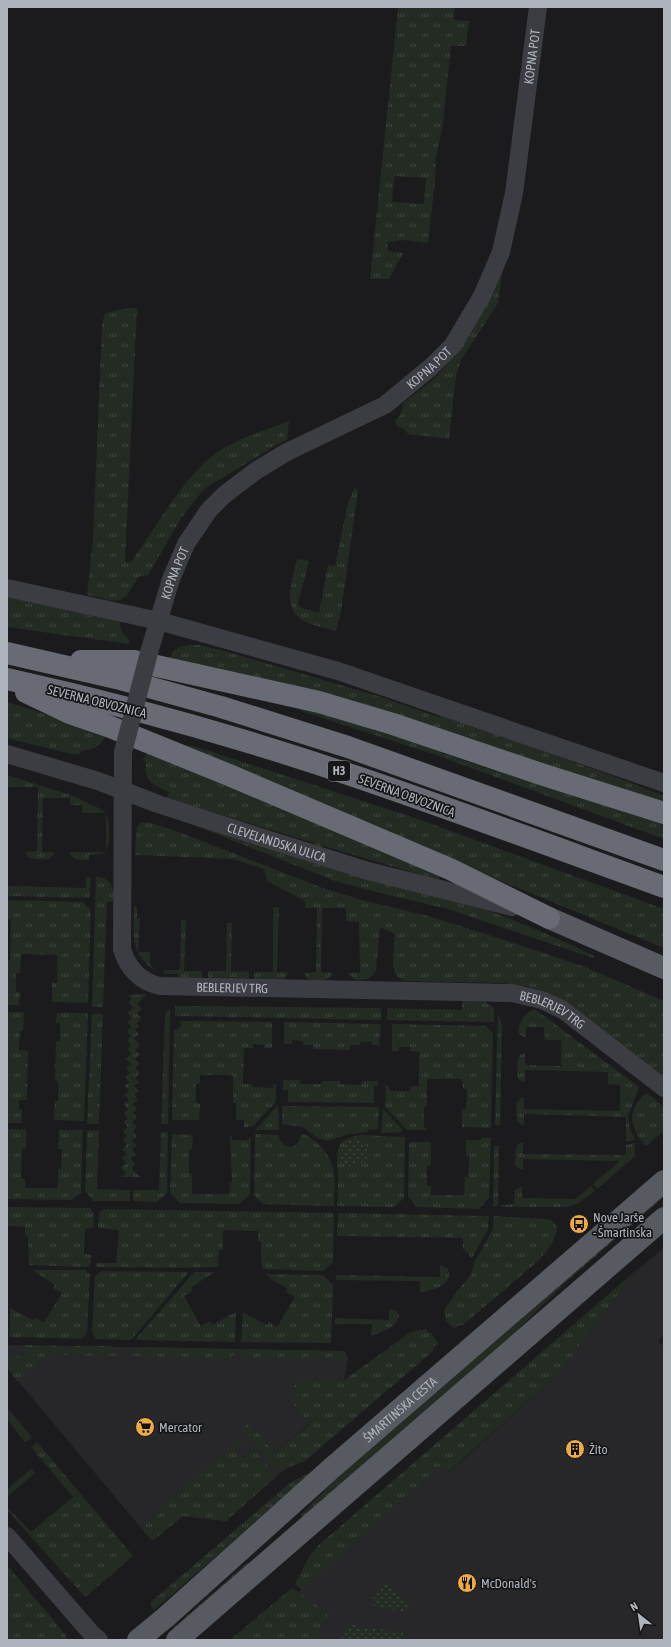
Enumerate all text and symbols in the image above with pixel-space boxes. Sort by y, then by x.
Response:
street label: KOPNA POT [521,28,543,85]
street label: KOPNA POT [404,344,455,392]
street label: KOPNA POT [158,544,192,601]
street label: SEVERNA OBVOZNICA [46,682,149,721]
road number: H3 [328,761,350,781]
street label: SEVERNA OBVOZNICA [357,771,458,820]
street label: CLEVELANDSKA ULICA [225,820,329,866]
street label: BEBLERJEV TRG [196,980,268,996]
street label: BEBLERJEV TRG [518,988,588,1032]
place label: Nove Jarše - Šmartinska [593,1210,652,1240]
bus stop icon: Nove Jarše - Šmartinska [568,1213,590,1235]
street label: ŠMARTINSKA CESTA [360,1373,440,1445]
supermarket icon: Mercator [134,1416,156,1438]
place label: Mercator [159,1420,202,1435]
building icon: Žito [564,1438,586,1460]
place label: Žito [589,1442,608,1457]
restaurant icon: McDonald's [456,1572,478,1594]
place label: McDonald's [481,1576,537,1591]
north arrow [619,1595,659,1635]
text: N [628,1600,640,1613]

